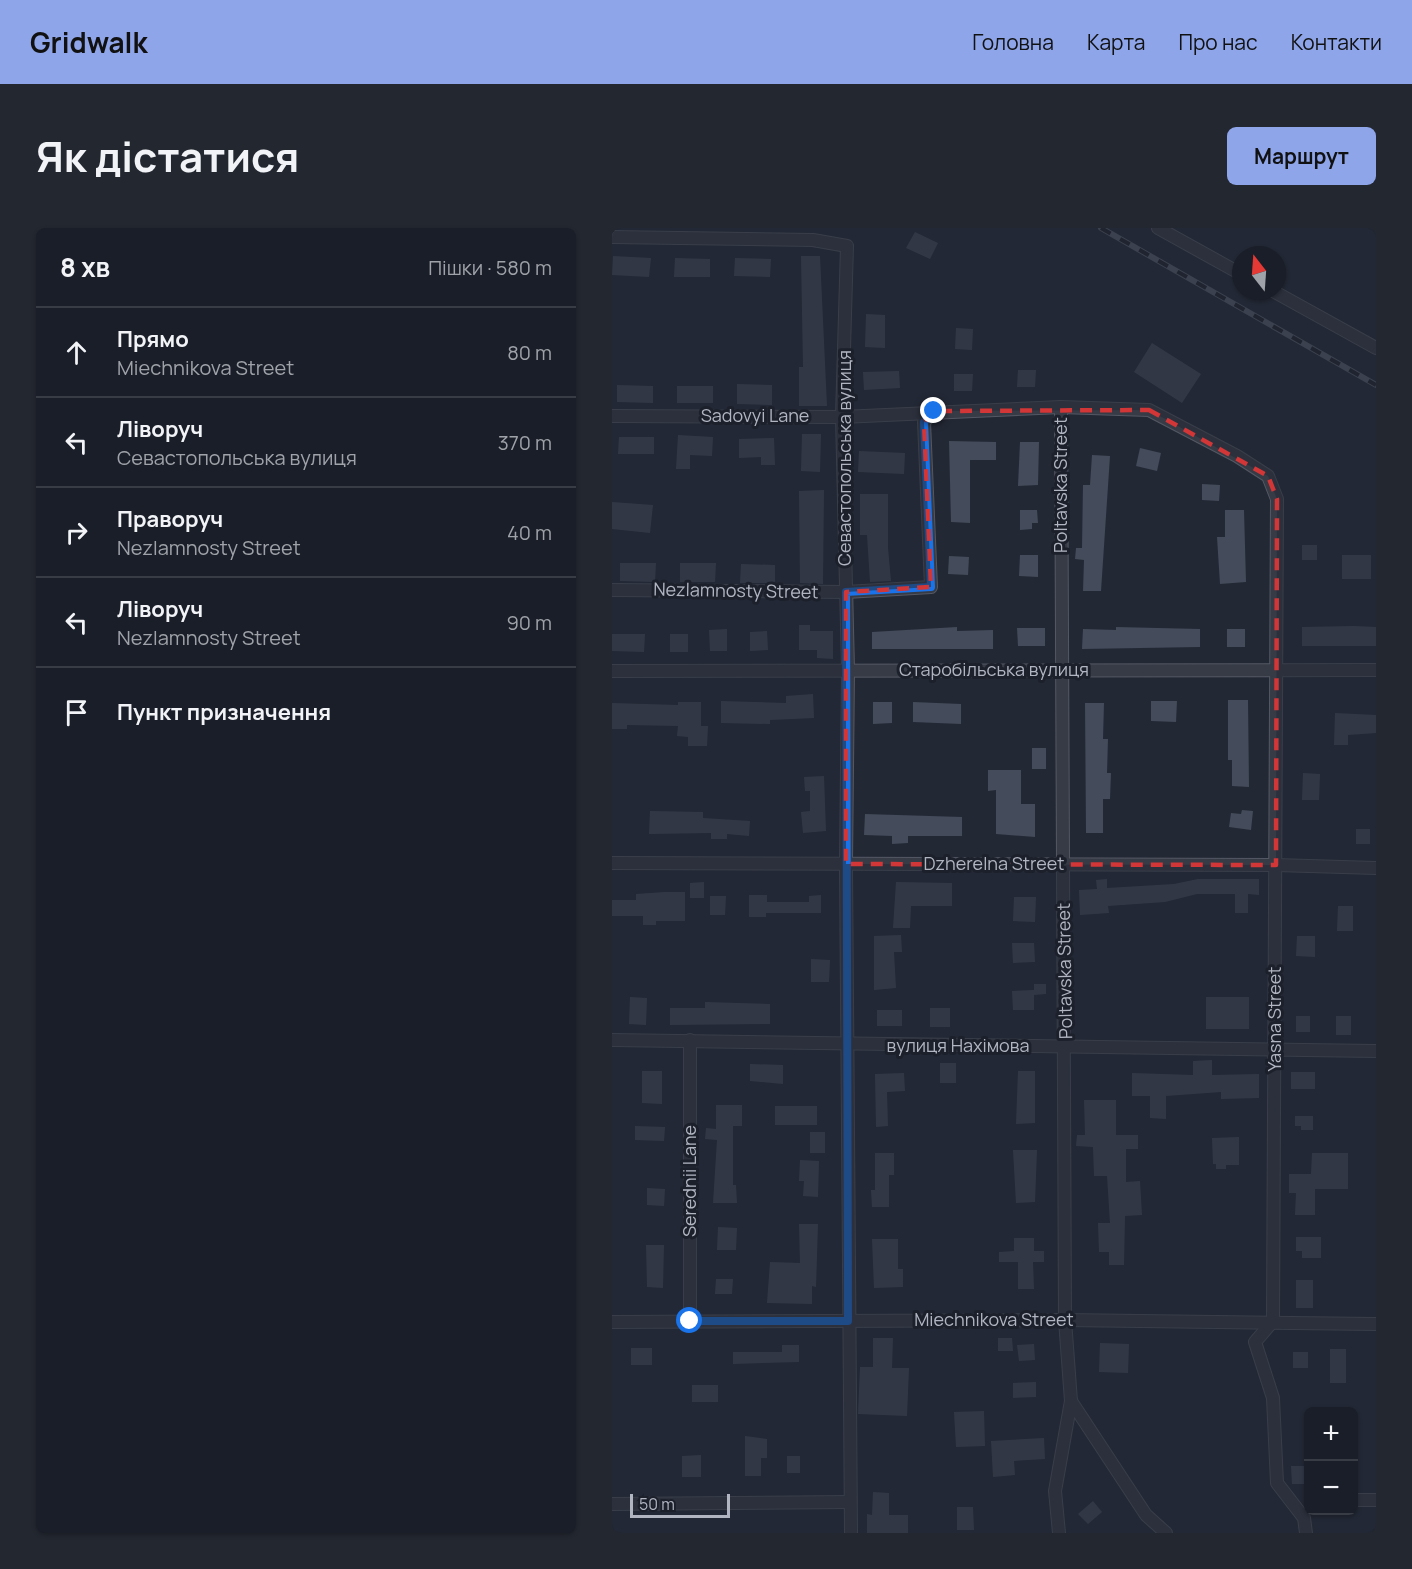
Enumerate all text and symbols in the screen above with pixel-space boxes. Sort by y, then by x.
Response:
text: Gridwalk [30,23,147,61]
text: Головна [972,28,1054,56]
text: Карта [1087,28,1145,56]
text: Про нас [1178,28,1258,56]
text: Контакти [1291,28,1382,56]
text: Як дістатися [36,127,299,185]
button: Маршрут [1227,127,1376,185]
north arrow [1232,246,1286,300]
text: 8 хв [60,249,110,285]
text: Пішки · 580 m [428,254,552,281]
text: Прямо [117,324,189,354]
icon: ahead [60,336,93,369]
text: 80 m [507,339,552,366]
street label: Севастопольська вулиця [832,350,856,566]
text: Miechnikova Street [117,354,294,381]
route end [920,397,946,423]
street label: Sadovyi Lane [701,403,809,427]
text: Ліворуч [117,414,203,444]
street label: Poltavska Street [1048,417,1072,553]
icon: left [60,426,93,459]
text: 370 m [498,429,552,456]
text: Севастопольська вулиця [117,444,357,471]
text: Праворуч [117,504,223,534]
icon: right [60,516,93,549]
text: 40 m [507,519,552,546]
text: Nezlamnosty Street [117,534,301,561]
street label: Nezlamnosty Street [653,577,819,603]
text: Ліворуч [117,594,203,624]
icon: left [60,606,93,639]
text: 90 m [506,609,552,636]
text: Nezlamnosty Street [117,624,301,651]
street label: Старобільська вулиця [899,657,1089,681]
icon: arrive [60,696,93,729]
text: Пункт призначення [117,697,331,727]
street label: Dzherelna Street [923,851,1065,875]
street label: Poltavska Street [1051,903,1077,1039]
street label: Yasna Street [1262,966,1286,1072]
street label: вулиця Нахімова [887,1033,1029,1057]
street label: Serednii Lane [677,1125,701,1237]
route start [676,1307,702,1333]
street label: Miechnikova Street [914,1307,1074,1331]
map controls [1304,1407,1358,1515]
button: + [1304,1407,1358,1461]
button: − [1304,1461,1358,1515]
scale bar [630,1491,730,1518]
text: 50 m [639,1493,675,1515]

